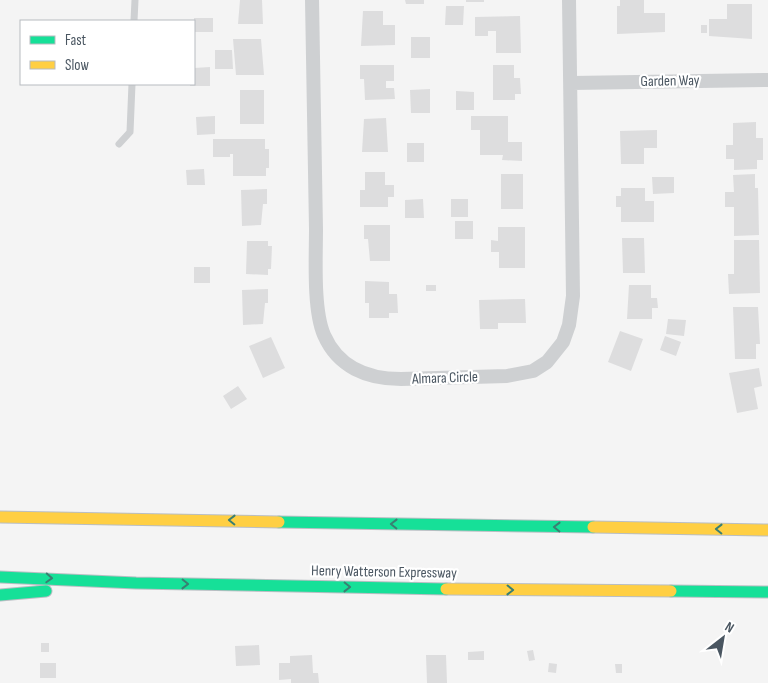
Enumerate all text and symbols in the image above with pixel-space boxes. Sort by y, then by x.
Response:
legend [20,20,195,85]
text: Fast [65,31,87,50]
text: Slow [65,56,89,75]
street label: Garden Way [640,71,700,91]
street label: Almara Circle [411,367,478,389]
one-way arrow [228,515,236,525]
one-way arrow [390,518,398,529]
one-way arrow [553,522,560,532]
one-way arrow [715,524,723,535]
street label: Henry Watterson Expressway [311,561,457,583]
one-way arrow [45,573,53,584]
one-way arrow [181,578,189,589]
one-way arrow [344,582,352,592]
one-way arrow [506,585,514,595]
north arrow [698,613,748,663]
text: N [722,618,737,636]

